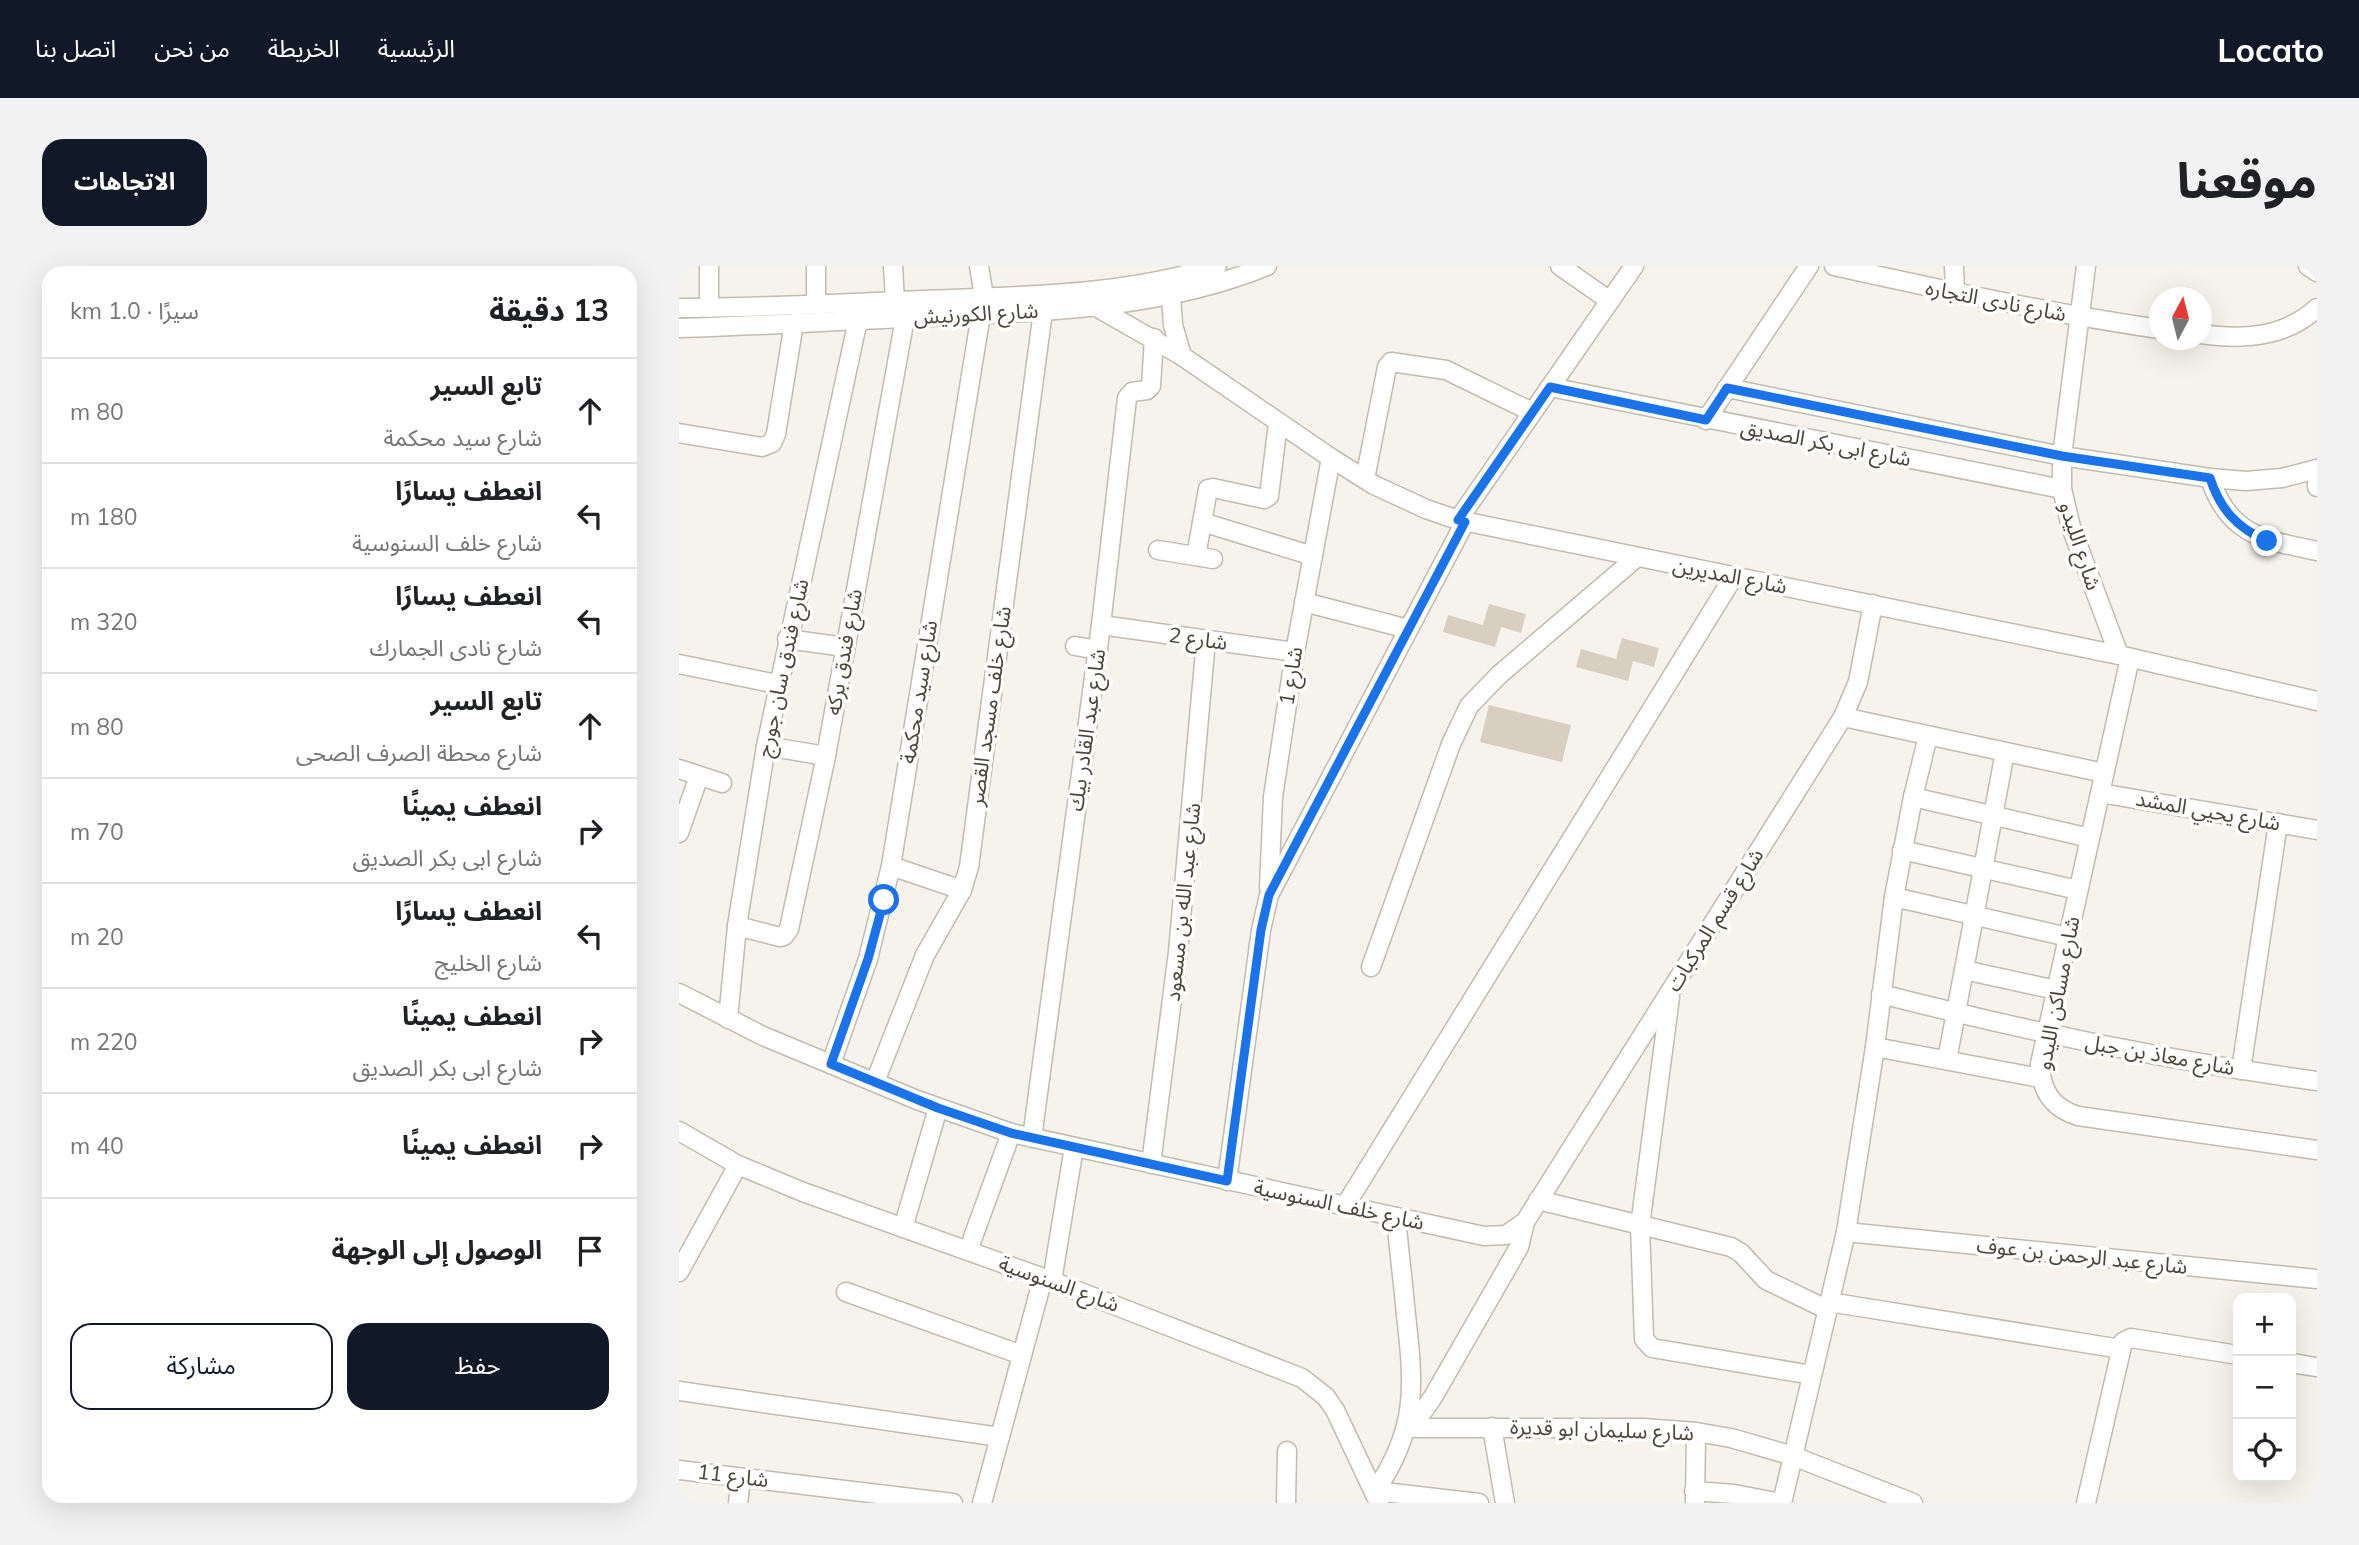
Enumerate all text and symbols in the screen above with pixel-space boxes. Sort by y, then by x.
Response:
text: Locato [2217,29,2324,70]
text: اتصل بنا [35,33,116,63]
text: من نحن [154,33,230,63]
text: الخريطة [268,33,340,63]
text: الرئيسية [378,33,455,63]
button: الاتجاهات [42,139,207,226]
text: موقعنا [2177,149,2317,210]
street label: شارع نادى التجاره [1923,274,2069,329]
north arrow [2149,287,2212,350]
text: 13 دقيقة [489,291,609,329]
text: سيرًا · 1.0 km [70,296,199,325]
street label: شارع الكورنيش [913,297,1039,332]
text: تابع السير [431,369,542,402]
icon: ahead [571,392,609,430]
text: 80 m [70,397,124,426]
street label: شارع ابى بكر الصديق [1738,413,1914,474]
text: شارع سيد محكمة [383,423,542,452]
text: انعطف يسارًا [395,474,542,507]
icon: left [571,497,609,535]
street label: شارع الليدو [2052,498,2107,594]
text: 180 m [70,502,138,531]
route end [2251,525,2282,556]
text: شارع خلف السنوسية [352,528,542,557]
street label: شارع المديرين [1670,551,1789,602]
street label: شارع فندق سان جورج [750,576,817,760]
text: انعطف يسارًا [395,579,542,612]
street label: شارع فندق بركه [819,587,870,718]
icon: left [571,602,609,640]
street label: شارع خلف مسجد القصر [962,604,1019,809]
text: 320 m [70,607,138,636]
street label: شارع سيد محكمة [894,618,945,766]
street label: شارع 2 [1167,621,1229,658]
text: شارع نادى الجمارك [370,633,542,662]
street label: شارع 1 [1273,645,1310,707]
street label: شارع عبد القادر بيك [1062,647,1113,813]
text: تابع السير [431,684,542,717]
icon: ahead [571,707,609,745]
text: 80 m [70,712,124,741]
text: شارع محطة الصرف الصحى [296,738,542,767]
street label: شارع يحيي المشد [2133,784,2283,839]
text: انعطف يمينًا [402,789,542,822]
street label: شارع عبد الله بن مسعود [1159,801,1208,1003]
icon: right [571,812,609,850]
text: 70 m [70,817,124,846]
text: شارع ابى بكر الصديق [353,843,542,872]
street label: شارع قسم المركبات [1660,843,1771,997]
route start [868,884,899,915]
text: انعطف يسارًا [395,894,542,927]
street label: شارع مساكن الليدو [2029,914,2088,1072]
icon: left [571,917,609,955]
text: 20 m [70,922,124,951]
text: شارع الخليج [435,948,542,977]
text: انعطف يمينًا [402,999,542,1032]
icon: right [571,1022,609,1060]
text: 220 m [70,1027,138,1056]
street label: شارع معاذ بن جبل [2083,1028,2237,1083]
text: شارع ابى بكر الصديق [353,1053,542,1082]
icon: right [571,1127,609,1165]
text: انعطف يمينًا [402,1128,542,1161]
text: 40 m [70,1131,124,1160]
street label: شارع خلف السنوسية [1251,1173,1427,1238]
street label: شارع عبد الرحمن بن عوف [1975,1231,2189,1282]
icon: arrive [571,1232,609,1270]
text: الوصول إلى الوجهة [331,1233,542,1266]
street label: شارع السنوسية [995,1249,1123,1320]
map controls [2233,1293,2296,1482]
button: + [2233,1293,2296,1356]
button: مشاركة [70,1323,333,1410]
button: حفظ [347,1323,609,1410]
button: − [2233,1356,2296,1419]
street label: شارع سليمان ابو قديرة [1510,1413,1694,1448]
button: locate [2233,1419,2296,1482]
street label: شارع 11 [696,1458,770,1495]

